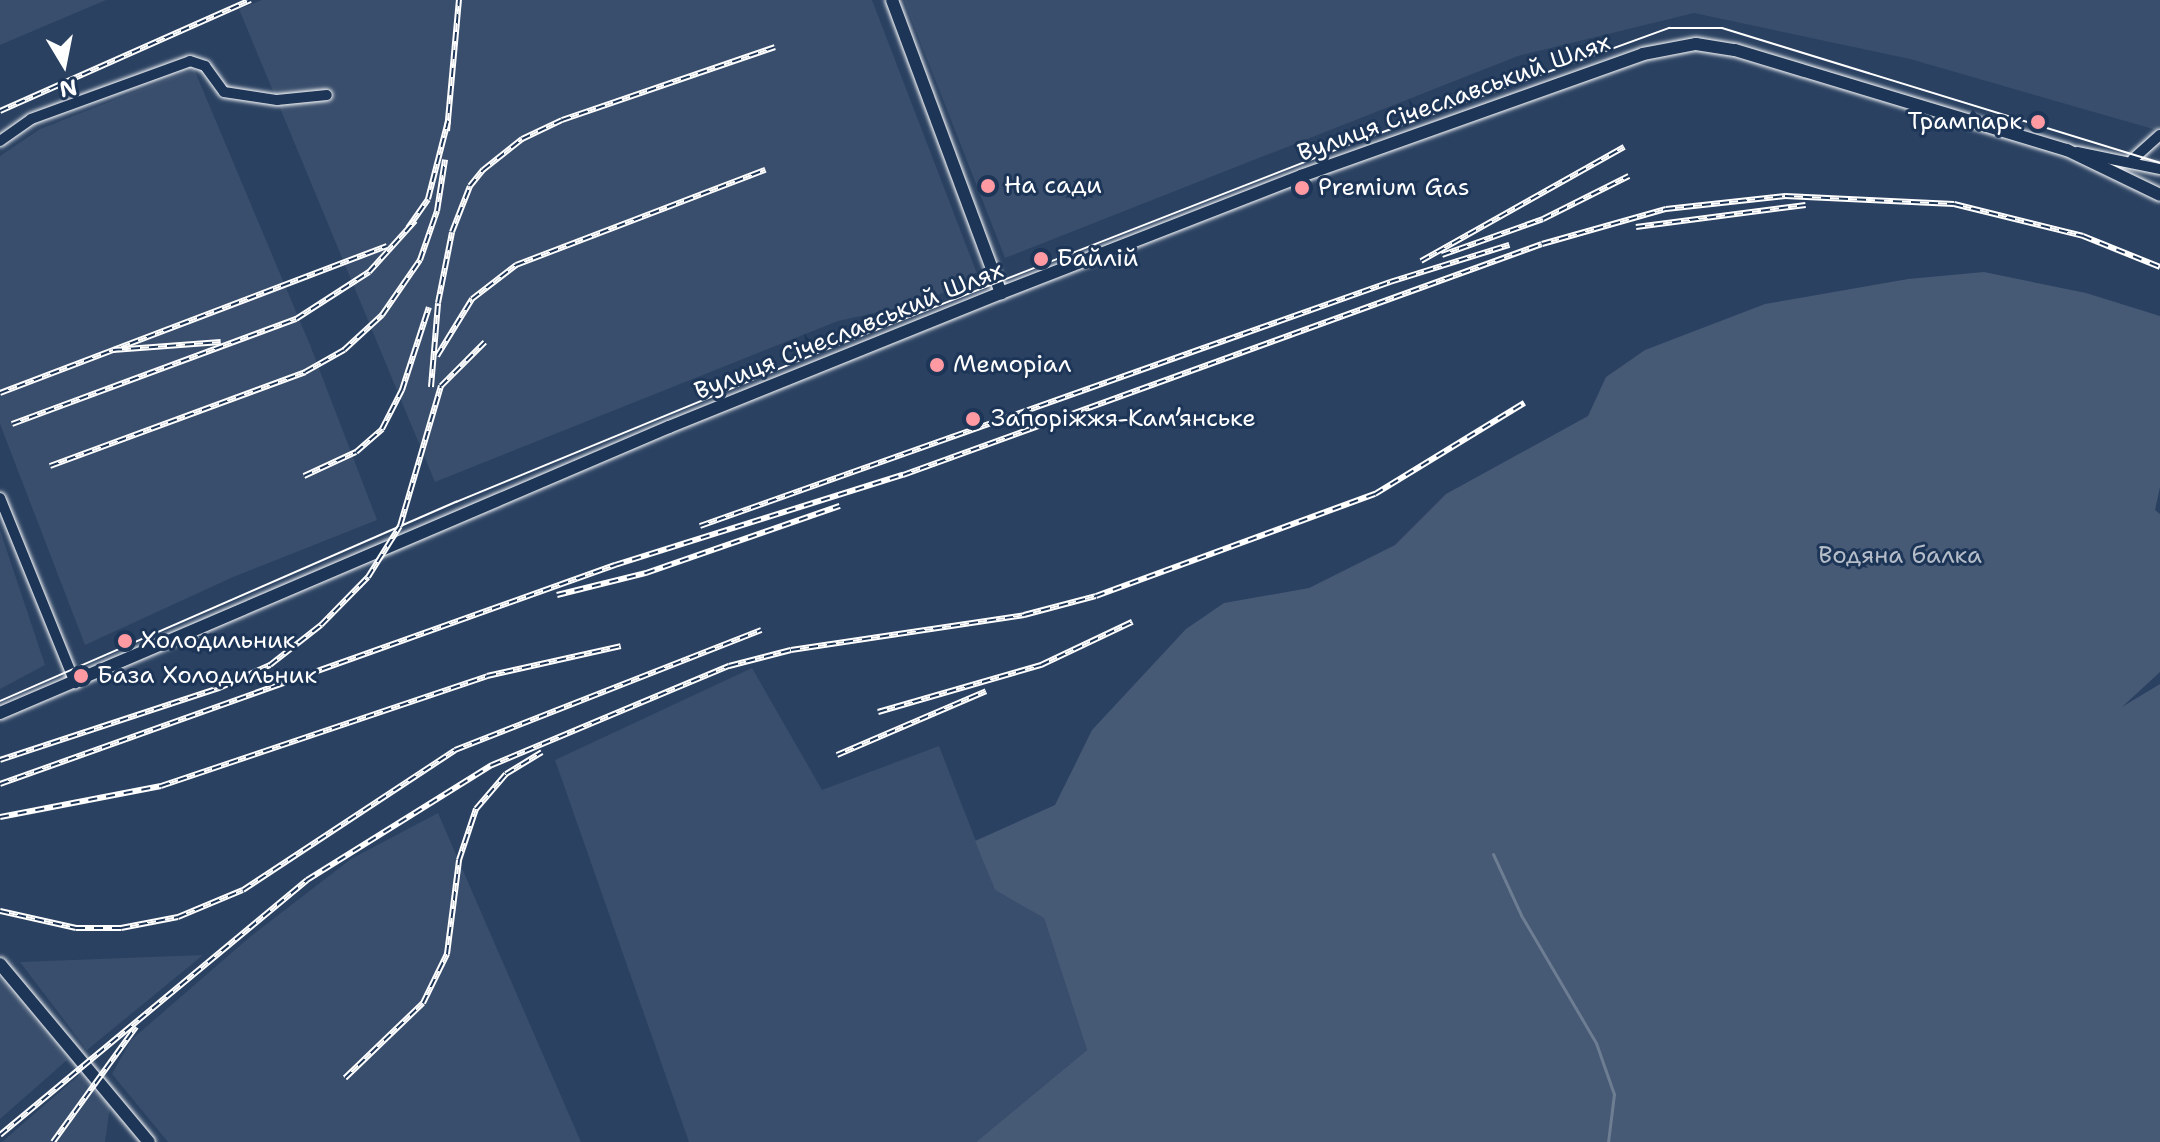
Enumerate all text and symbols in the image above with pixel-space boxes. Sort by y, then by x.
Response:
north arrow [24,24,104,104]
street label: Вулиця Січеславський Шлях [1294,28,1614,168]
text: N [57,72,79,104]
place label: Трампарк [1907,108,2022,136]
marker: Трампарк [2029,113,2047,131]
place label: На сади [1004,172,1102,200]
place label: Premium Gas [1318,174,1470,202]
marker: На сади [979,177,997,195]
marker: Premium Gas [1293,179,1311,197]
place label: Байлій [1057,245,1138,273]
marker: Байлій [1032,250,1050,268]
street label: Вулиця Січеславський Шлях [690,256,1008,406]
place label: Меморіал [953,351,1071,379]
marker: Меморіал [928,356,946,374]
place label: Запоріжжя-Кам’янське [991,405,1256,433]
marker: Запоріжжя-Кам’янське [962,408,984,430]
park label: Водяна балка [1818,542,1982,570]
place label: Холодильник [141,627,295,655]
marker: Холодильник [116,632,134,650]
place label: База Холодильник [97,662,317,690]
marker: База Холодильник [72,667,90,685]

